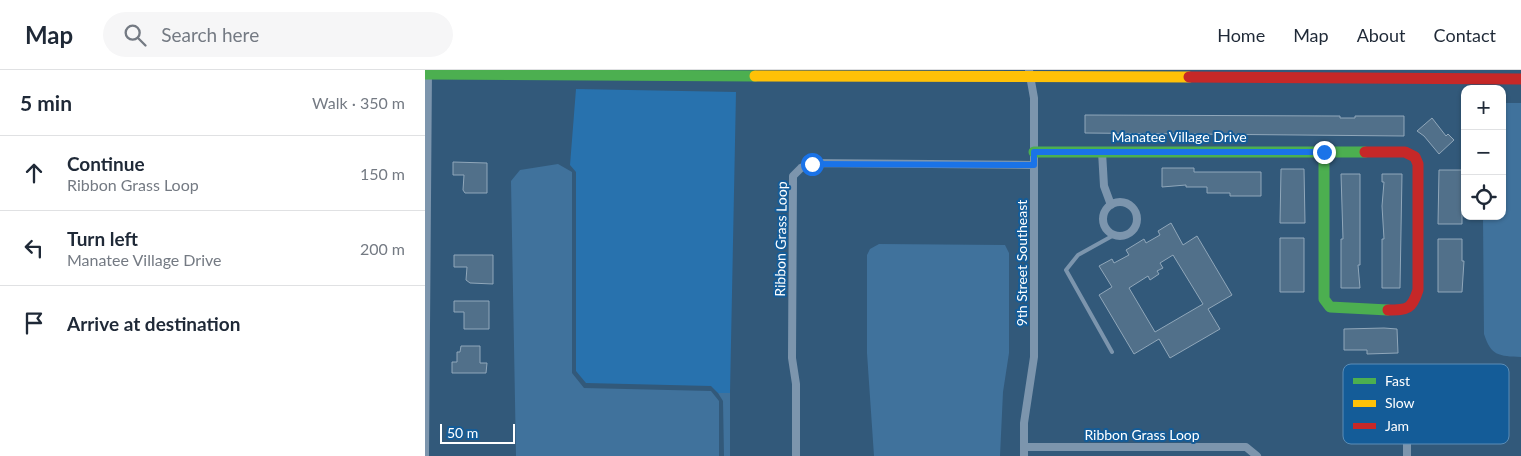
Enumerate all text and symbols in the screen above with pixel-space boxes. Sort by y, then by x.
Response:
search box [103,12,453,57]
text: Map [25,20,73,49]
icon: search [121,21,149,49]
text: Search here [161,23,259,46]
text: Home [1217,24,1265,46]
text: Map [1293,24,1329,46]
text: About [1357,24,1406,46]
text: Contact [1434,24,1496,46]
map controls [1461,85,1506,220]
button: + [1461,85,1506,130]
text: 5 min [20,90,72,115]
text: Walk · 350 m [312,93,405,112]
street label: Manatee Village Drive [1111,128,1247,145]
button: − [1461,130,1506,175]
route end [1313,141,1336,164]
text: Continue [67,152,145,175]
route start [801,153,824,176]
icon: ahead [20,159,48,187]
text: 150 m [360,164,405,183]
text: Ribbon Grass Loop [67,175,199,194]
button: locate [1461,175,1506,220]
street label: Ribbon Grass Loop [771,181,790,297]
street label: 9th Street Southeast [1013,200,1030,326]
text: Turn left [67,227,138,250]
icon: left [20,234,48,262]
text: 200 m [360,239,405,258]
text: Manatee Village Drive [67,250,222,269]
icon: arrive [20,309,48,337]
text: Arrive at destination [67,312,240,335]
legend [1343,364,1509,444]
text: Fast [1385,372,1410,389]
text: Slow [1385,394,1415,411]
text: Jam [1385,417,1409,434]
scale bar [440,421,515,444]
text: 50 m [447,424,478,441]
street label: Ribbon Grass Loop [1084,426,1200,443]

